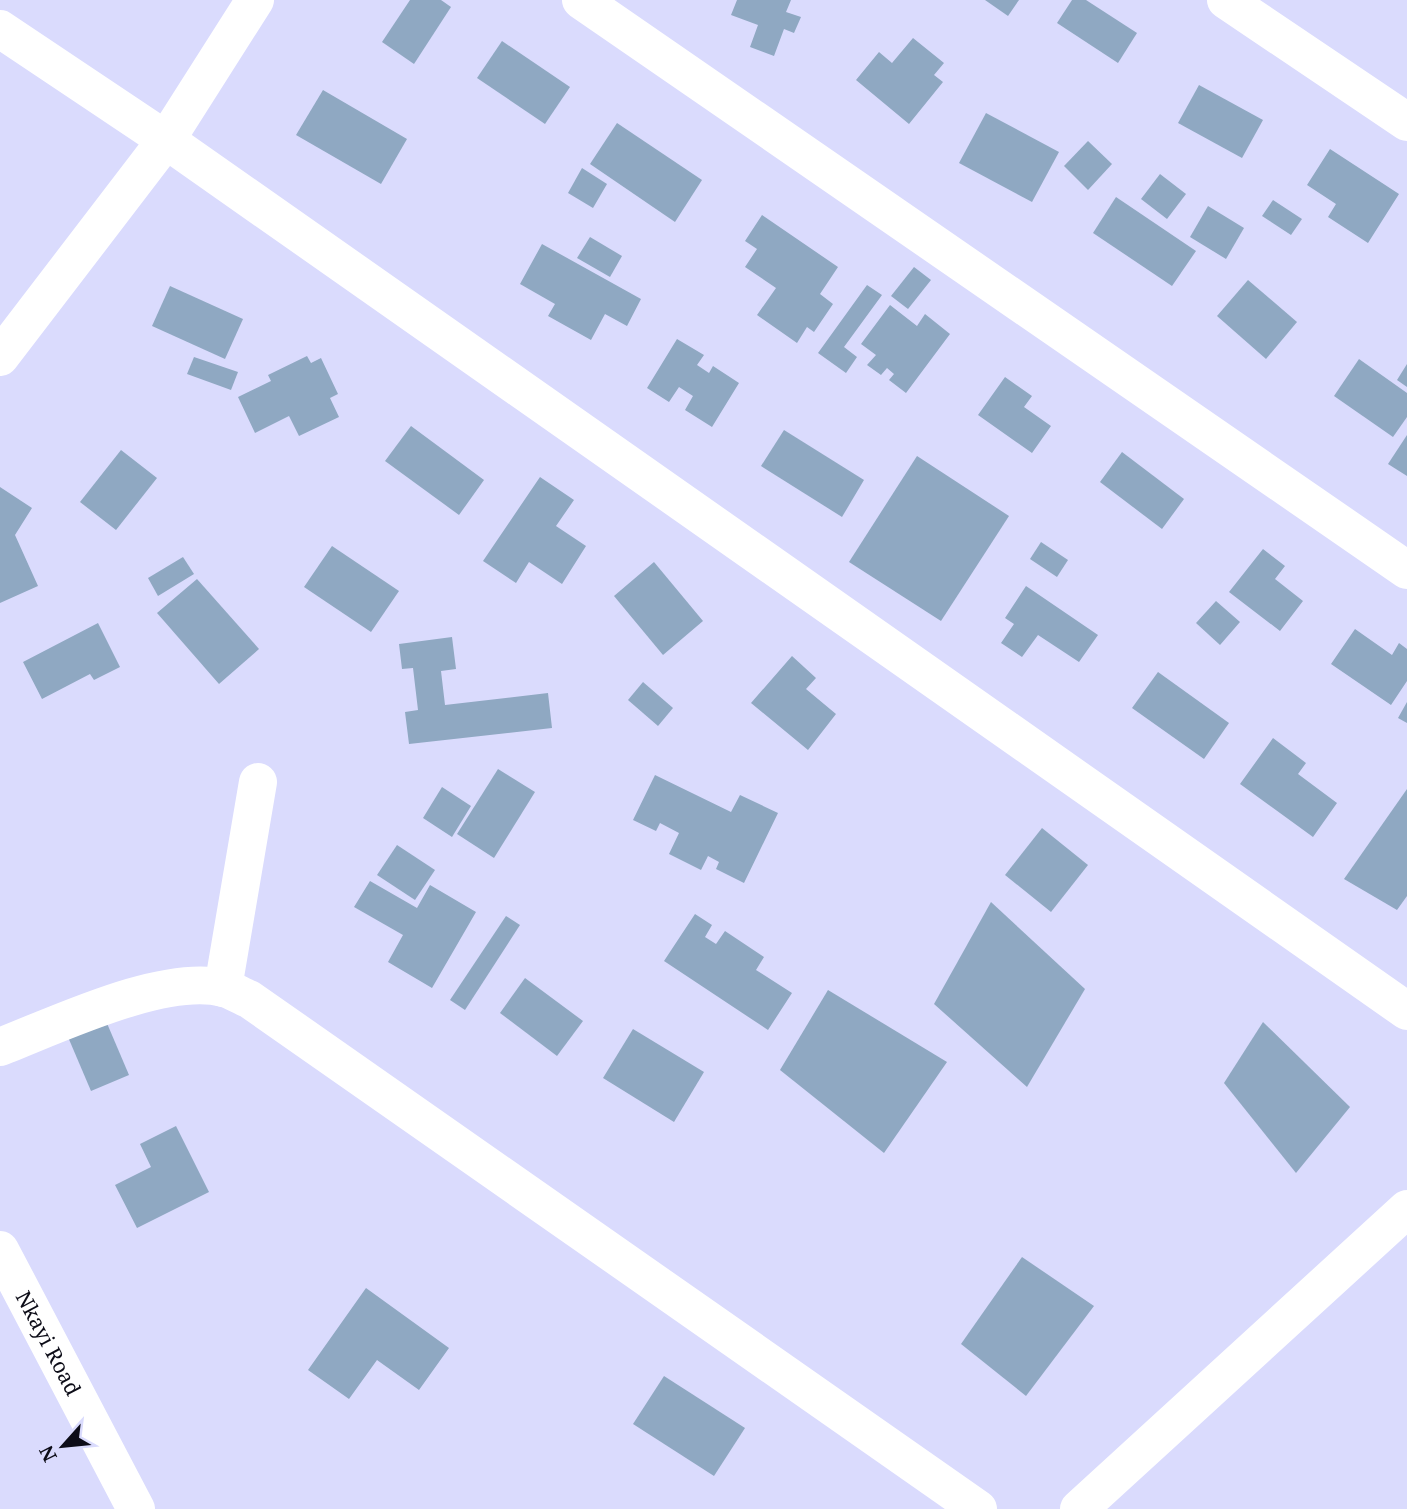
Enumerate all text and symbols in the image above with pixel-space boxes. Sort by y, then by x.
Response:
street label: Nkayi Road [10,1286,88,1400]
north arrow [28,1411,98,1481]
text: N [33,1441,63,1466]

